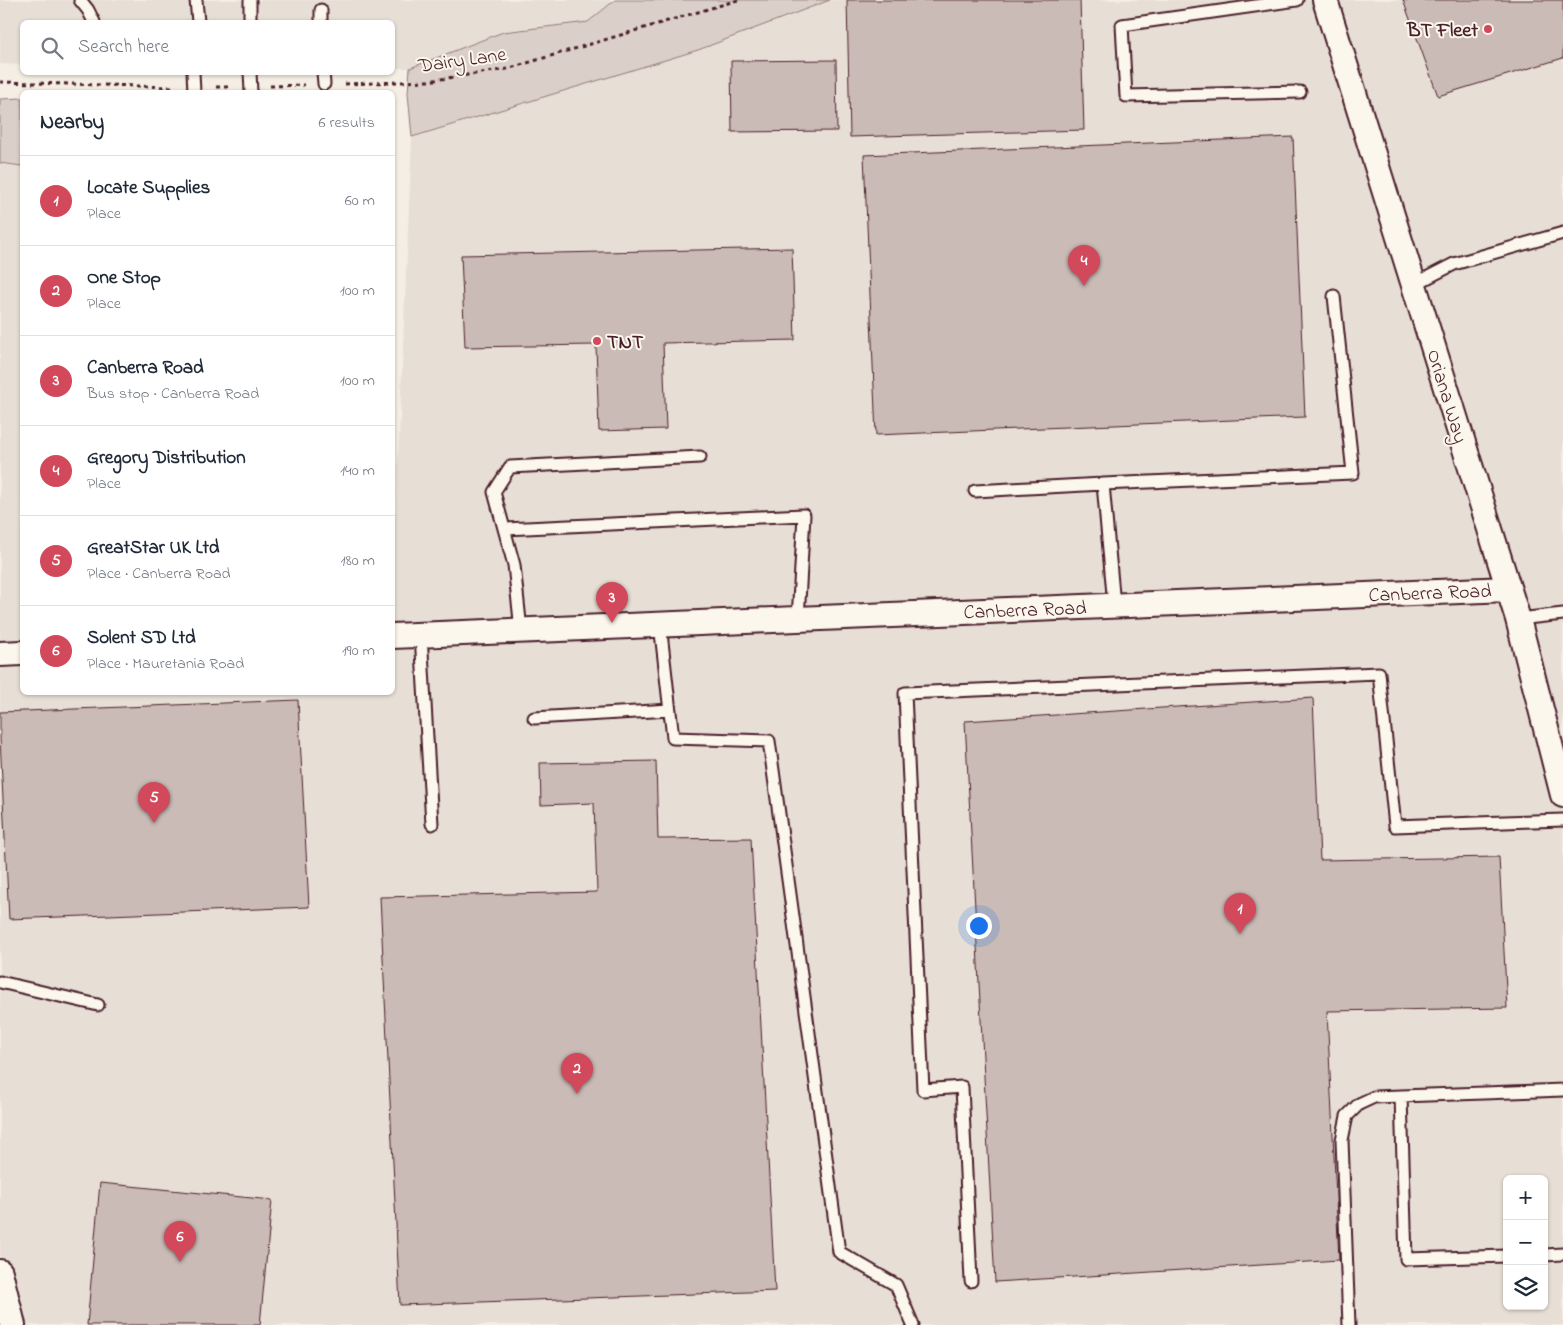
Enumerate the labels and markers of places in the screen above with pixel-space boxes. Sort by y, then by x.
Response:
place label: BT Fleet [1406,17,1478,46]
marker: BT Fleet [1482,23,1494,35]
pin: 4 [1068,245,1100,286]
place label: TNT [607,329,644,358]
marker: TNT [591,335,603,347]
pin: 3 [596,582,628,623]
pin: 5 [138,782,170,823]
pin: 1 [1224,893,1256,934]
pin: 2 [561,1053,593,1094]
pin: 6 [164,1221,196,1262]

